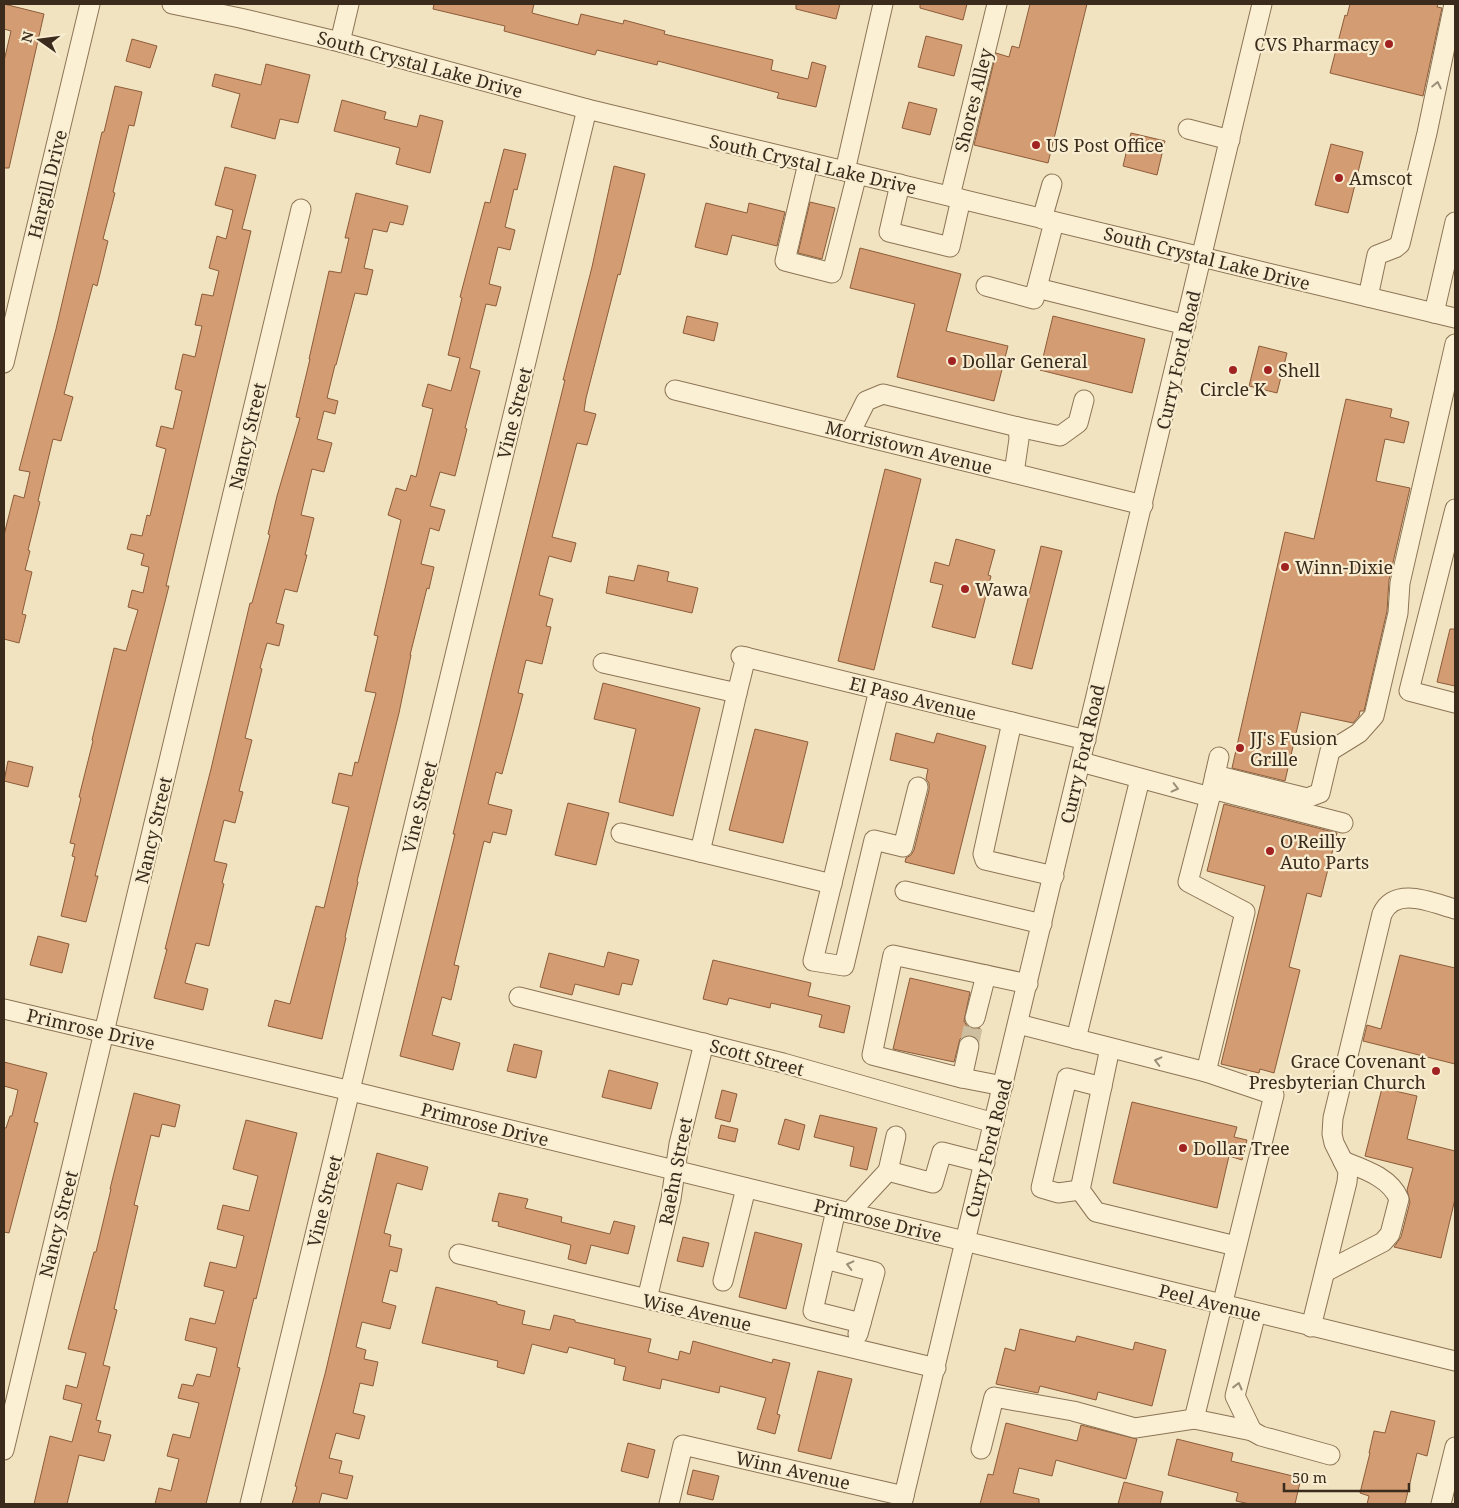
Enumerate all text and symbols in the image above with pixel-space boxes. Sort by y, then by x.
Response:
north arrow [15,15,65,65]
street label: South Crystal Lake Drive [315,25,525,103]
text: N [16,29,37,44]
place label: CVS Pharmacy [1254,32,1380,56]
marker: CVS Pharmacy [1383,38,1395,50]
street label: Shores Alley [949,45,998,154]
one-way arrow [1431,81,1442,90]
street label: Hargill Drive [22,127,72,241]
street label: South Crystal Lake Drive [707,128,919,200]
place label: US Post Office [1046,133,1164,157]
marker: US Post Office [1030,139,1042,151]
place label: Amscot [1349,166,1412,190]
marker: Amscot [1333,172,1345,184]
street label: South Crystal Lake Drive [1101,221,1313,295]
street label: Curry Ford Road [1150,288,1206,432]
place label: Dollar General [962,349,1088,373]
marker: Dollar General [946,355,958,367]
place label: Shell [1278,358,1320,382]
street label: Vine Street [491,364,537,462]
marker: Circle K [1227,364,1239,376]
marker: Shell [1262,364,1274,376]
place label: Circle K [1200,377,1267,401]
street label: Nancy Street [223,380,271,492]
street label: Morristown Avenue [823,415,995,479]
place label: Winn-Dixie [1295,555,1393,579]
marker: Winn-Dixie [1279,561,1291,573]
place label: Wawa [975,577,1028,601]
marker: Wawa [959,583,971,595]
street label: El Paso Avenue [847,671,979,725]
street label: Curry Ford Road [1054,682,1110,826]
place label: JJ's Fusion Grille [1249,726,1338,771]
marker: JJ's Fusion Grille [1234,742,1246,754]
street label: Vine Street [396,758,442,856]
street label: Nancy Street [129,774,177,886]
one-way arrow [1171,782,1179,792]
place label: O'Reilly Auto Parts [1280,829,1369,874]
marker: O'Reilly Auto Parts [1264,845,1276,857]
street label: Primrose Drive [25,1003,157,1055]
street label: Scott Street [707,1033,807,1081]
place label: Grace Covenant Presbyterian Church [1249,1049,1426,1094]
one-way arrow [1155,1056,1163,1066]
marker: Grace Covenant Presbyterian Church [1430,1065,1442,1077]
street label: Curry Ford Road [959,1076,1017,1220]
street label: Primrose Drive [419,1097,551,1151]
street label: Raehn Street [653,1115,697,1227]
place label: Dollar Tree [1193,1136,1290,1160]
marker: Dollar Tree [1177,1142,1189,1154]
street label: Vine Street [301,1152,347,1250]
street label: Nancy Street [33,1168,83,1280]
street label: Primrose Drive [812,1193,944,1247]
one-way arrow [846,1260,855,1271]
street label: Peel Avenue [1156,1278,1264,1326]
street label: Wise Avenue [640,1288,754,1336]
one-way arrow [1232,1383,1242,1391]
street label: Winn Avenue [733,1445,853,1495]
scale bar [1284,1460,1409,1492]
text: 50 m [1292,1467,1327,1487]

